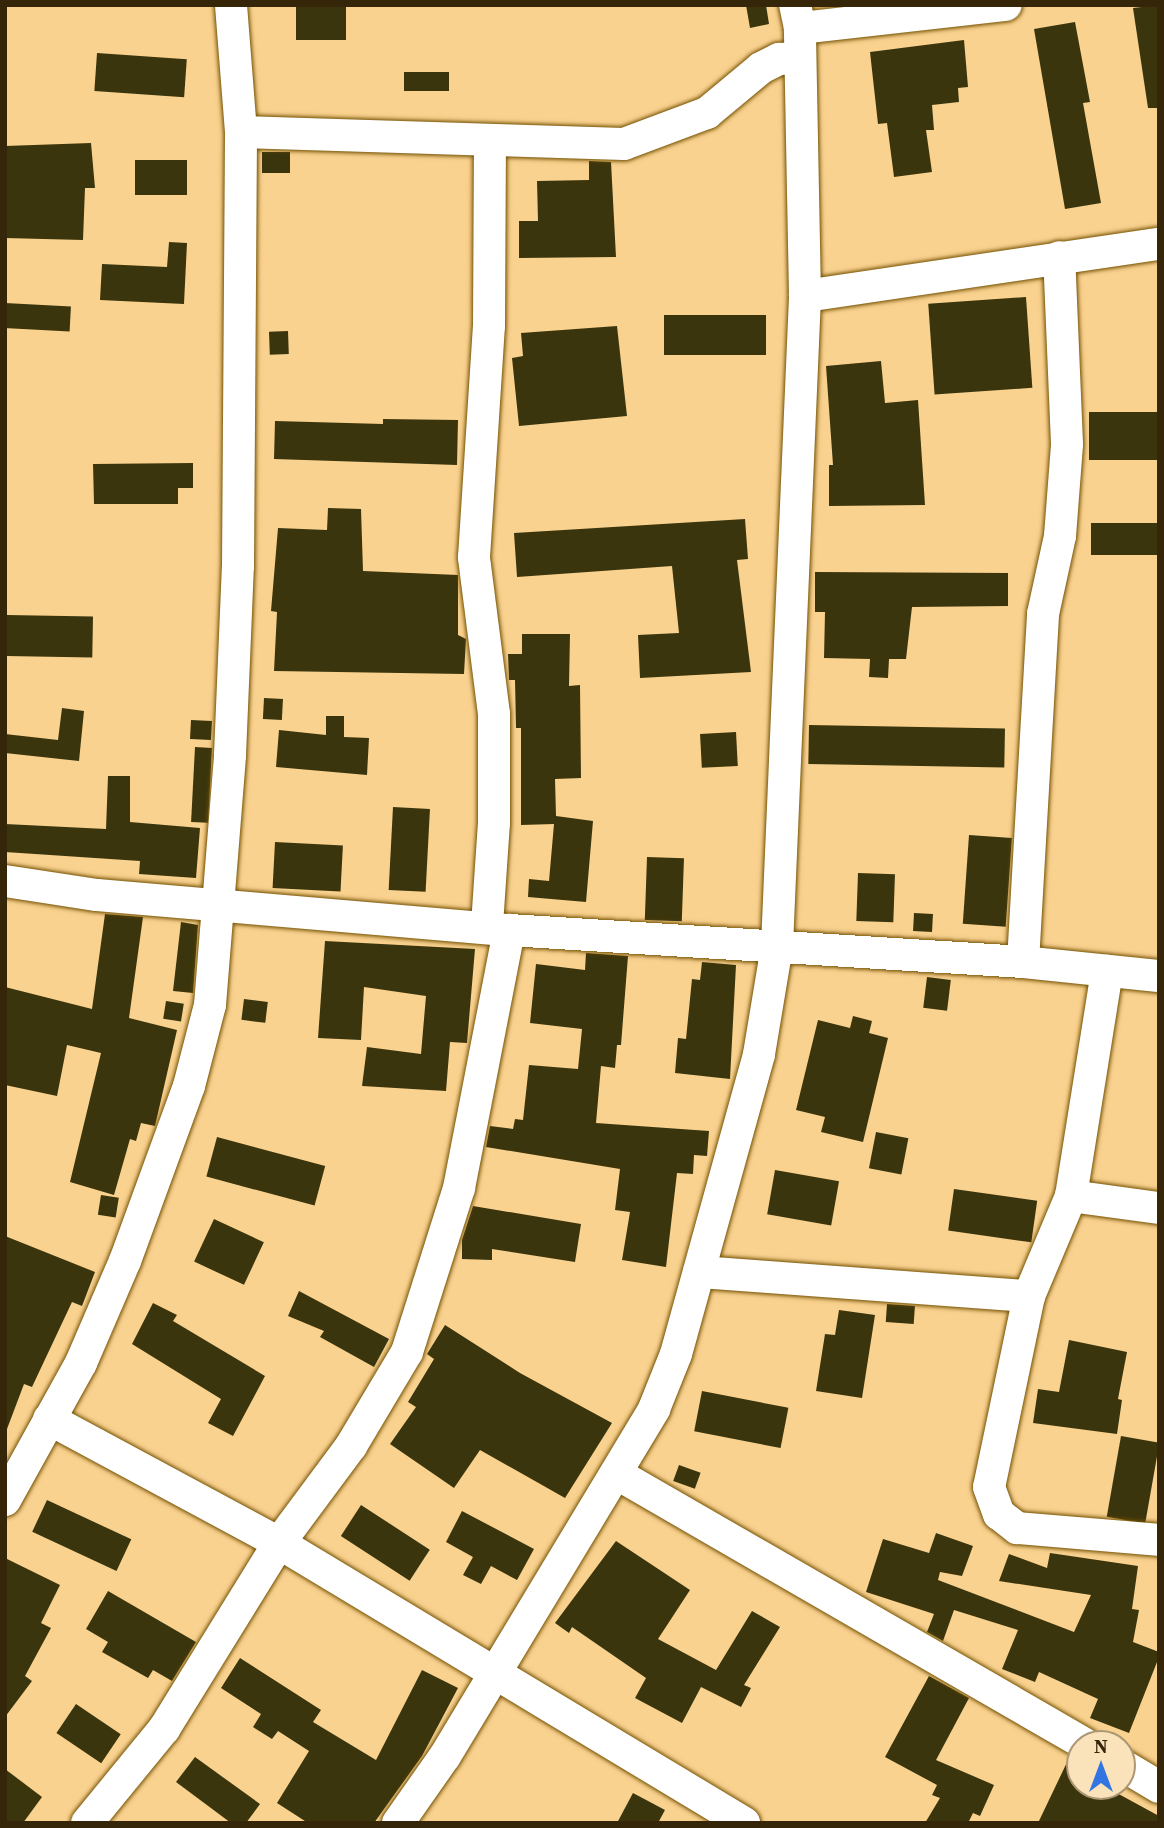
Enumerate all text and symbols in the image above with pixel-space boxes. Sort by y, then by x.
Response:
north arrow [1066,1730,1136,1800]
text: N [1094,1733,1108,1759]

